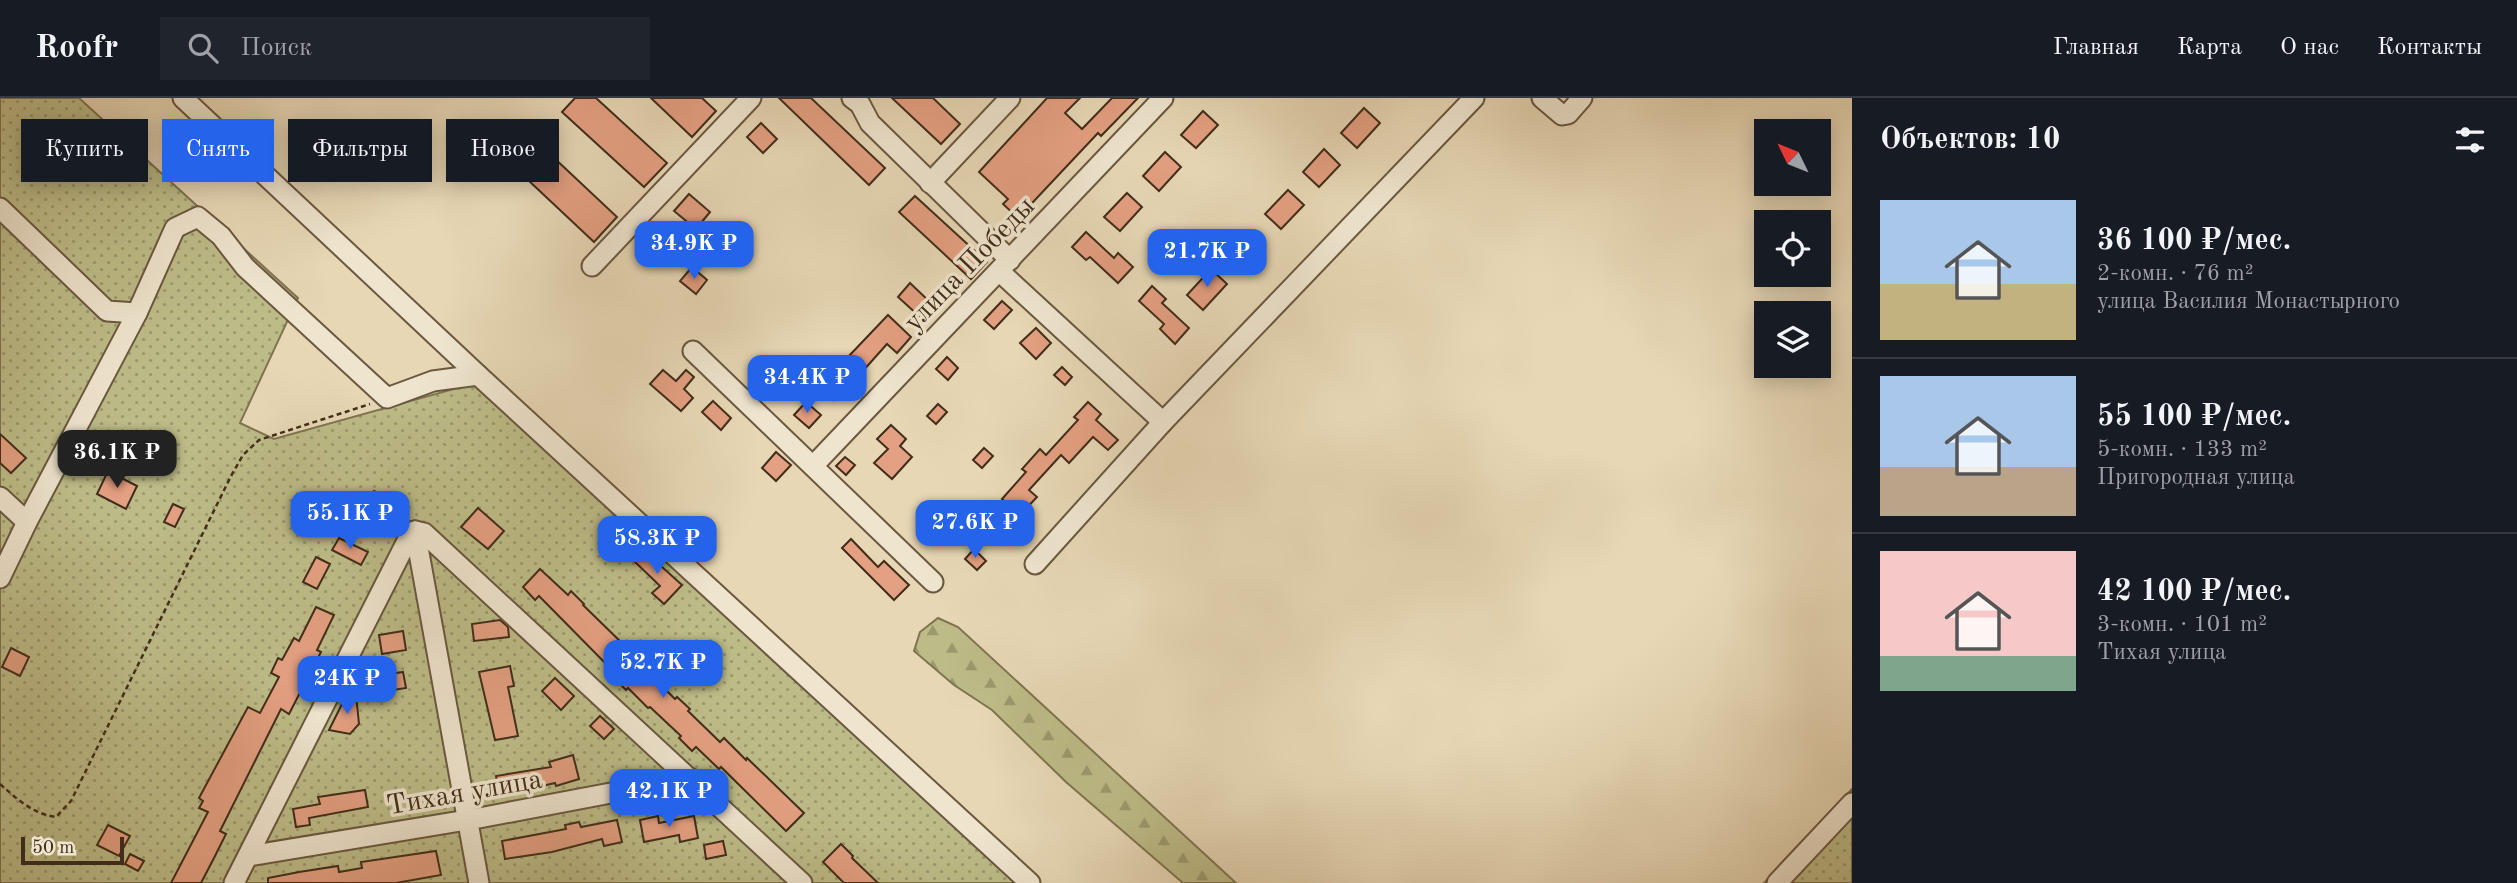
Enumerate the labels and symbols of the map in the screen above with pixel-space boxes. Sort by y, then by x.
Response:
north arrow [1754,119,1830,196]
street label: улица Победы [900,193,1041,338]
pin: 34.9K ₽ [629,222,759,281]
pin: 21.7K ₽ [1142,230,1272,289]
pin: 34.4K ₽ [742,356,872,415]
pin: 36.1K ₽ [52,430,182,490]
pin: 55.1K ₽ [285,491,415,551]
pin: 27.6K ₽ [910,500,1040,560]
pin: 58.3K ₽ [592,517,722,576]
pin: 52.7K ₽ [598,640,728,700]
pin: 24K ₽ [298,656,396,716]
street label: Тихая улица [385,766,545,821]
pin: 42.1K ₽ [604,770,734,829]
scale bar [21,834,124,866]

